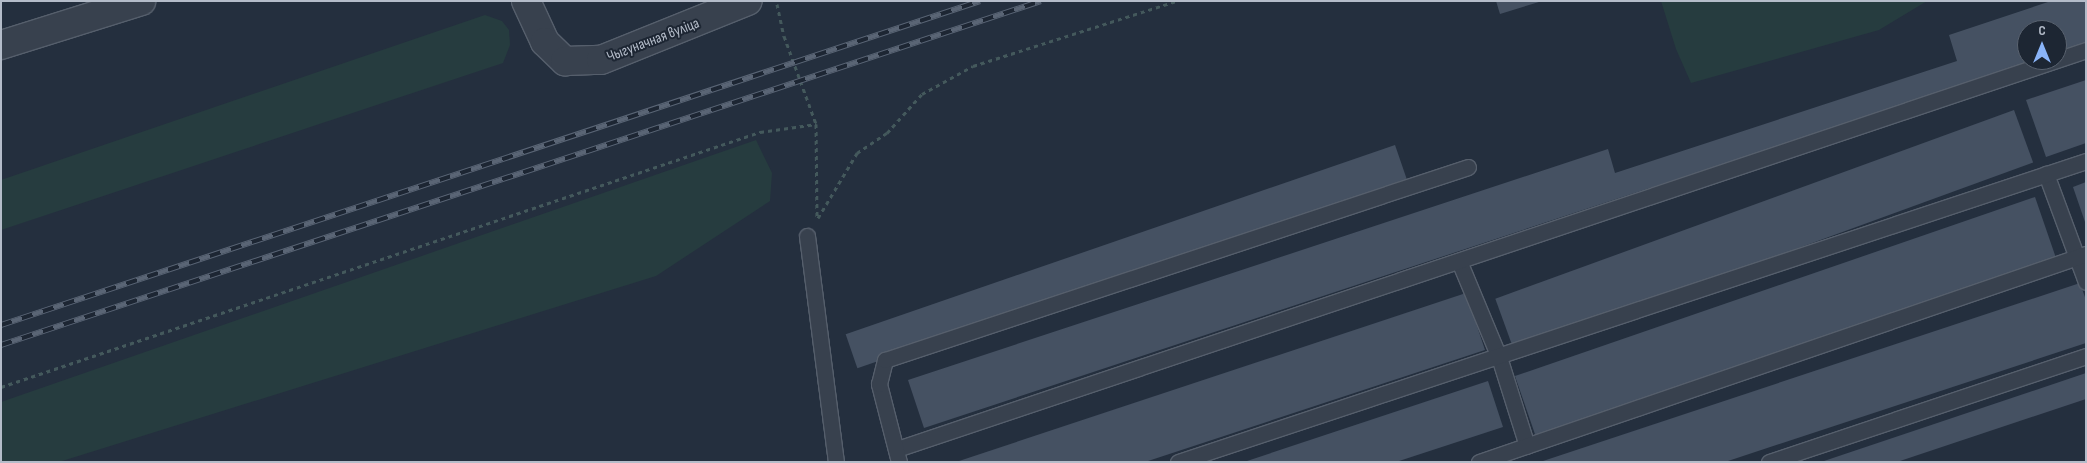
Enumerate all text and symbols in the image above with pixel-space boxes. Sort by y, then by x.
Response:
street label: Чыгуначная вуліца [604,14,702,66]
north arrow [2017,20,2067,70]
text: С [2038,22,2046,39]

